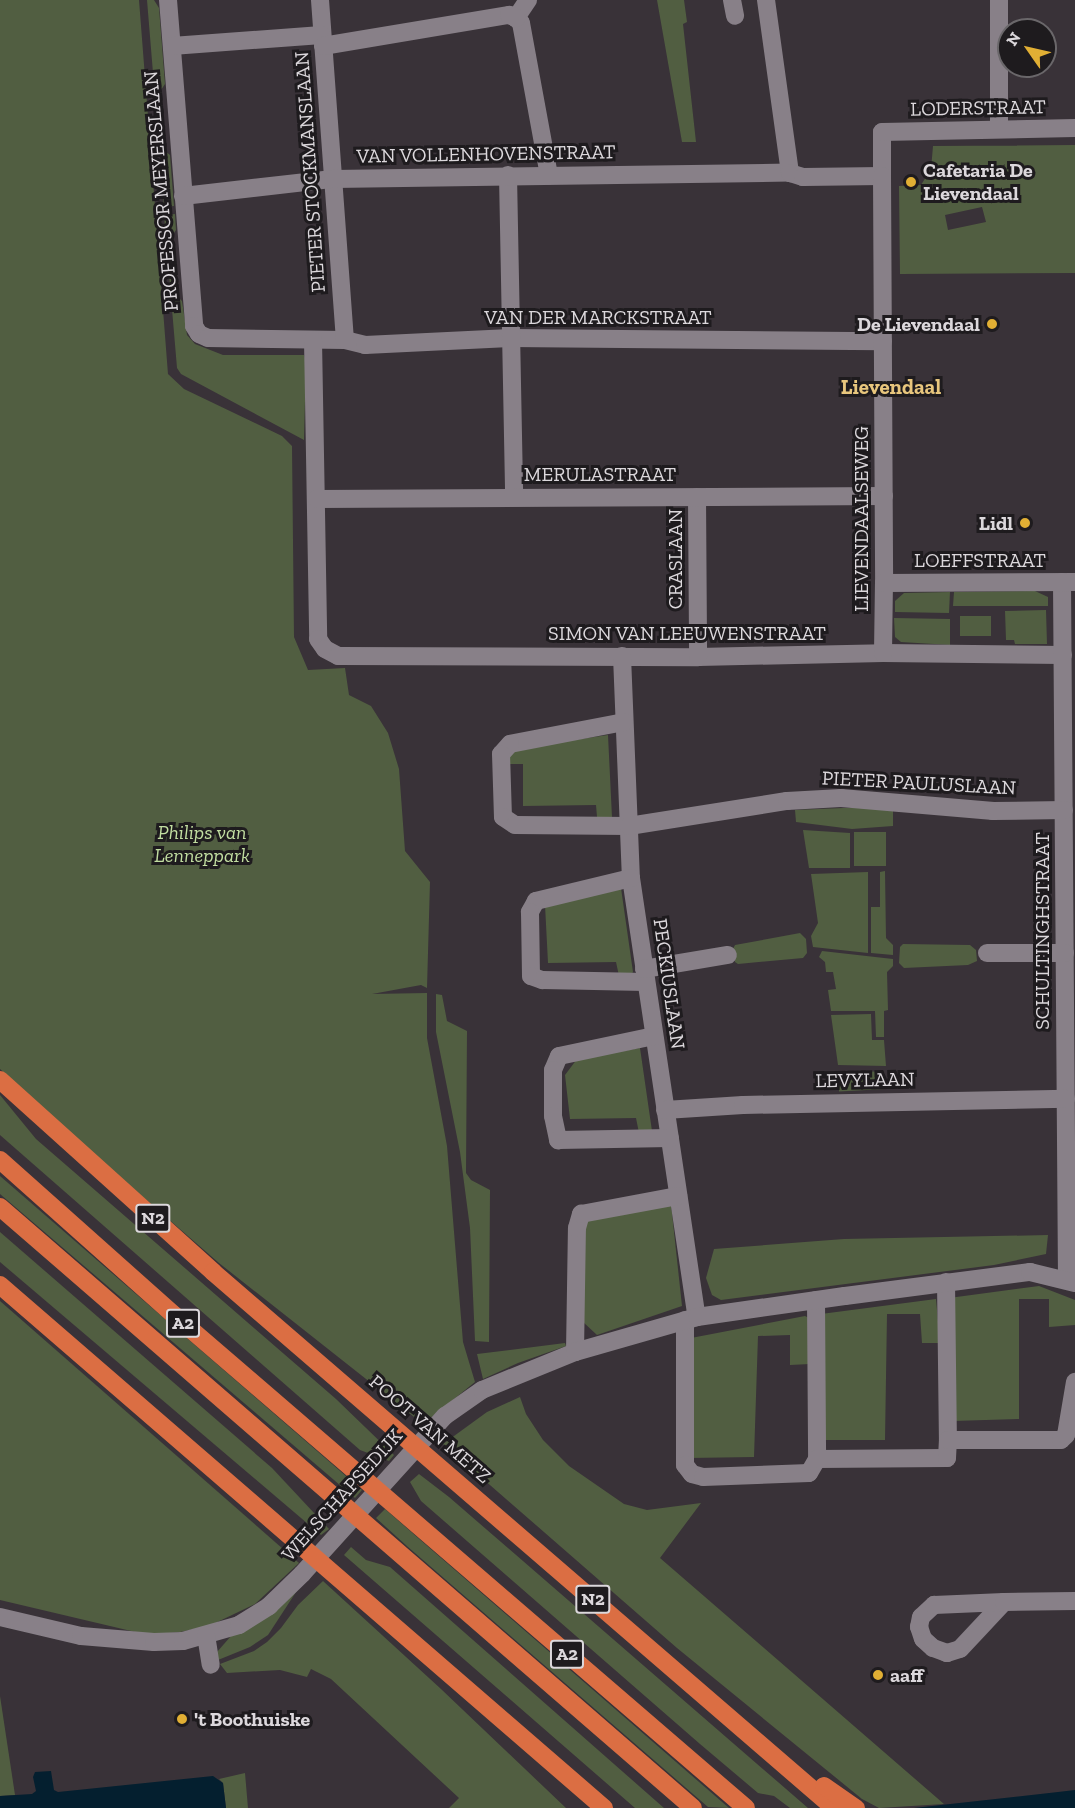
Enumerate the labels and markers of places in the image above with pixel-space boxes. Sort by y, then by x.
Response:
place label: Cafetaria De Lievendaal [923,158,1033,205]
marker: Cafetaria De Lievendaal [904,175,918,189]
place label: De Lievendaal [857,312,980,336]
marker: De Lievendaal [985,317,999,331]
place label: Lidl [979,511,1013,535]
marker: Lidl [1018,516,1032,530]
place label: aaff [890,1663,923,1687]
marker: aaff [871,1668,885,1682]
place label: 't Boothuiske [194,1707,310,1731]
marker: 't Boothuiske [175,1712,189,1726]

